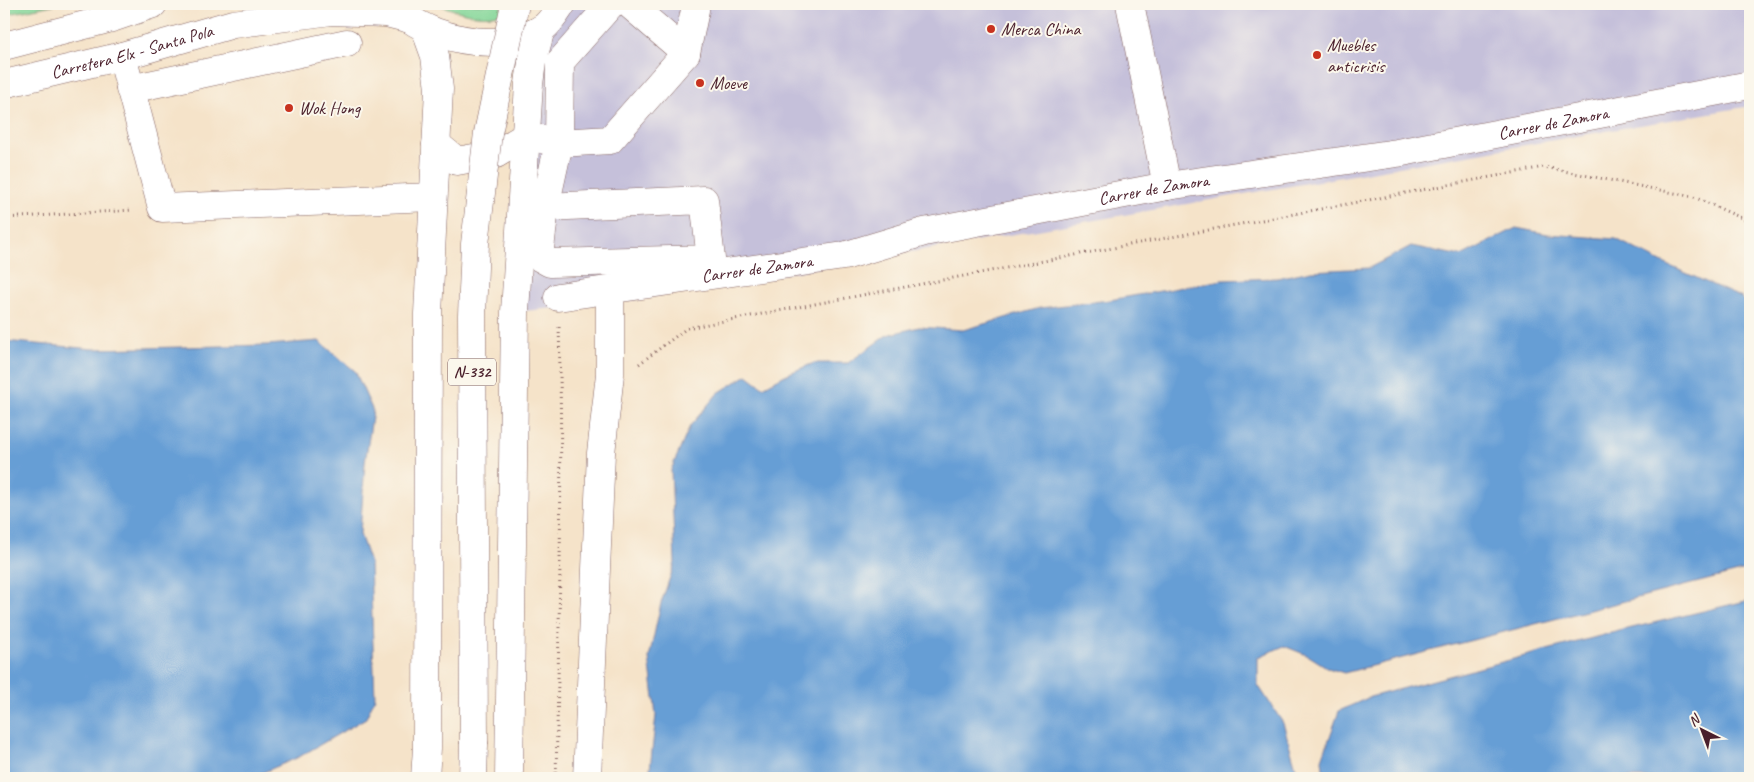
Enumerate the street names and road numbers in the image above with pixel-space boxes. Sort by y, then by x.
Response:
street label: Carretera Elx - Santa Pola [49,19,216,83]
street label: Carrer de Zamora [1496,101,1611,144]
street label: Carrer de Zamora [1097,169,1212,210]
street label: Carrer de Zamora [700,249,815,287]
road number: N-332 [448,358,496,386]

